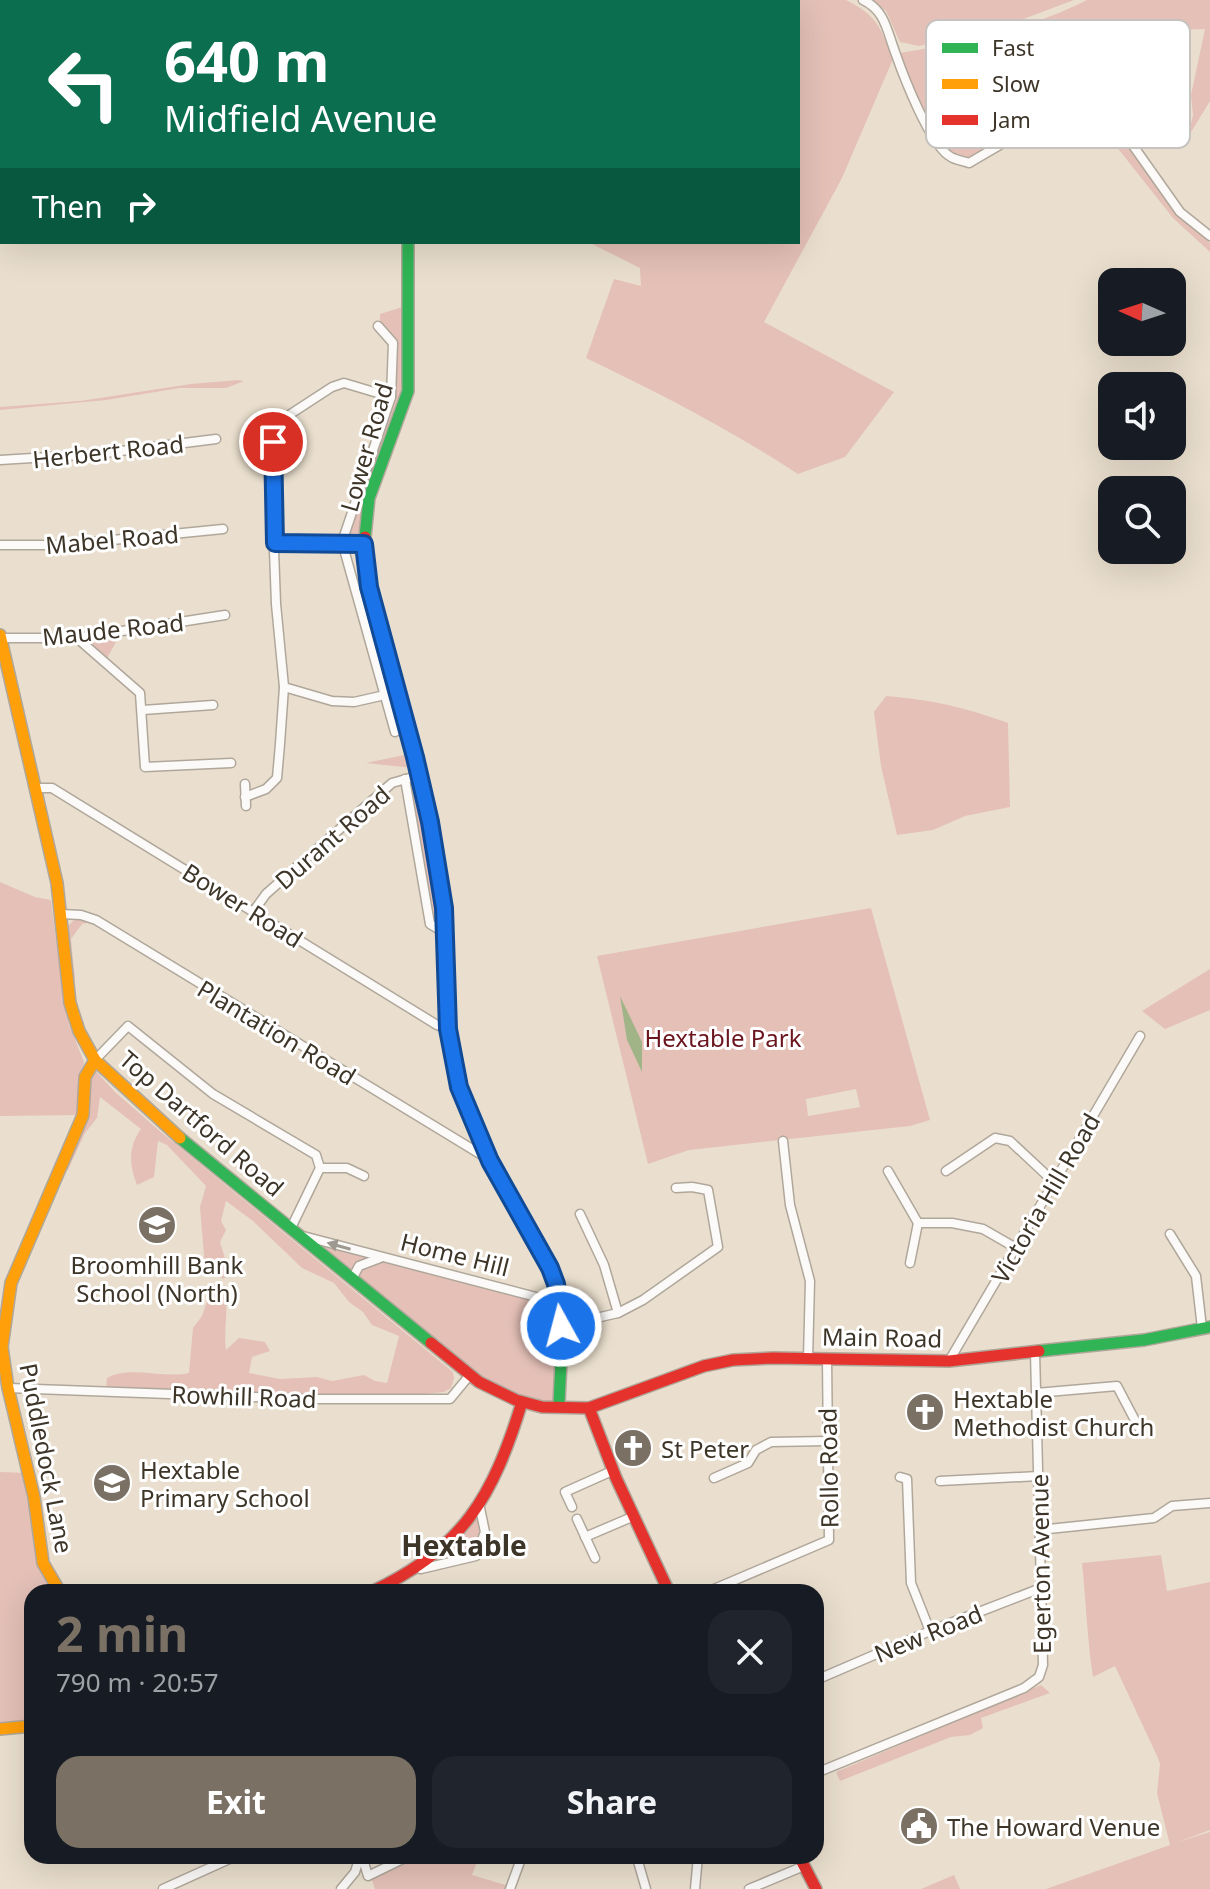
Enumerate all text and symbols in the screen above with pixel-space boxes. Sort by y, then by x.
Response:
legend [926,20,1190,148]
text: 640 m [164,22,329,98]
icon: left [32,32,136,136]
text: Fast [992,32,1034,62]
text: Slow [992,68,1041,98]
text: Midfield Avenue [164,94,437,143]
text: Jam [990,104,1031,134]
icon: right [119,184,163,228]
text: Then [32,186,103,227]
north arrow [1098,268,1186,356]
map controls [1098,268,1186,564]
button: sound [1098,372,1186,460]
street label: Lower Road [332,379,400,515]
pin [239,408,307,476]
icon: arrive [251,420,295,464]
street label: Herbert Road [31,427,185,475]
button: search [1098,476,1186,564]
street label: Mabel Road [44,517,180,561]
street label: Maude Road [41,605,185,653]
street label: Durant Road [267,778,397,896]
street label: Bower Road [177,855,309,955]
street label: Plantation Road [192,972,362,1092]
park label: Hextable Park [644,1021,802,1054]
street label: Top Dartford Road [113,1042,291,1204]
street label: Victoria Hill Road [983,1107,1107,1289]
school or university icon: Broomhill Bank School (North) [136,1204,178,1246]
street label: Home Hill [397,1225,513,1283]
one-way arrow [327,1239,351,1252]
place label: Broomhill Bank School (North) [71,1248,244,1309]
position arrow [519,1284,603,1368]
street label: Main Road [822,1319,942,1355]
street label: Puddledock Lane [12,1360,82,1556]
street label: Rowhill Road [171,1377,317,1415]
place label: Hextable Methodist Church [953,1382,1154,1443]
church icon: Hextable Methodist Church [904,1391,946,1433]
street label: Rollo Road [810,1408,846,1528]
church icon: St Peter [612,1427,654,1469]
place label: St Peter [661,1432,749,1465]
place label: Hextable Primary School [140,1453,310,1514]
school or university icon: Hextable Primary School [91,1462,133,1504]
street label: Egerton Avenue [1022,1474,1058,1654]
district label: Hextable [401,1526,527,1564]
street label: New Road [869,1596,987,1670]
text: 2 min [56,1601,188,1666]
button: close [708,1610,792,1694]
text: 790 m · 20:57 [56,1664,219,1700]
button: Exit [56,1756,416,1848]
button: Share [432,1756,792,1848]
public building icon: The Howard Venue [898,1805,940,1847]
place label: The Howard Venue [947,1810,1160,1843]

